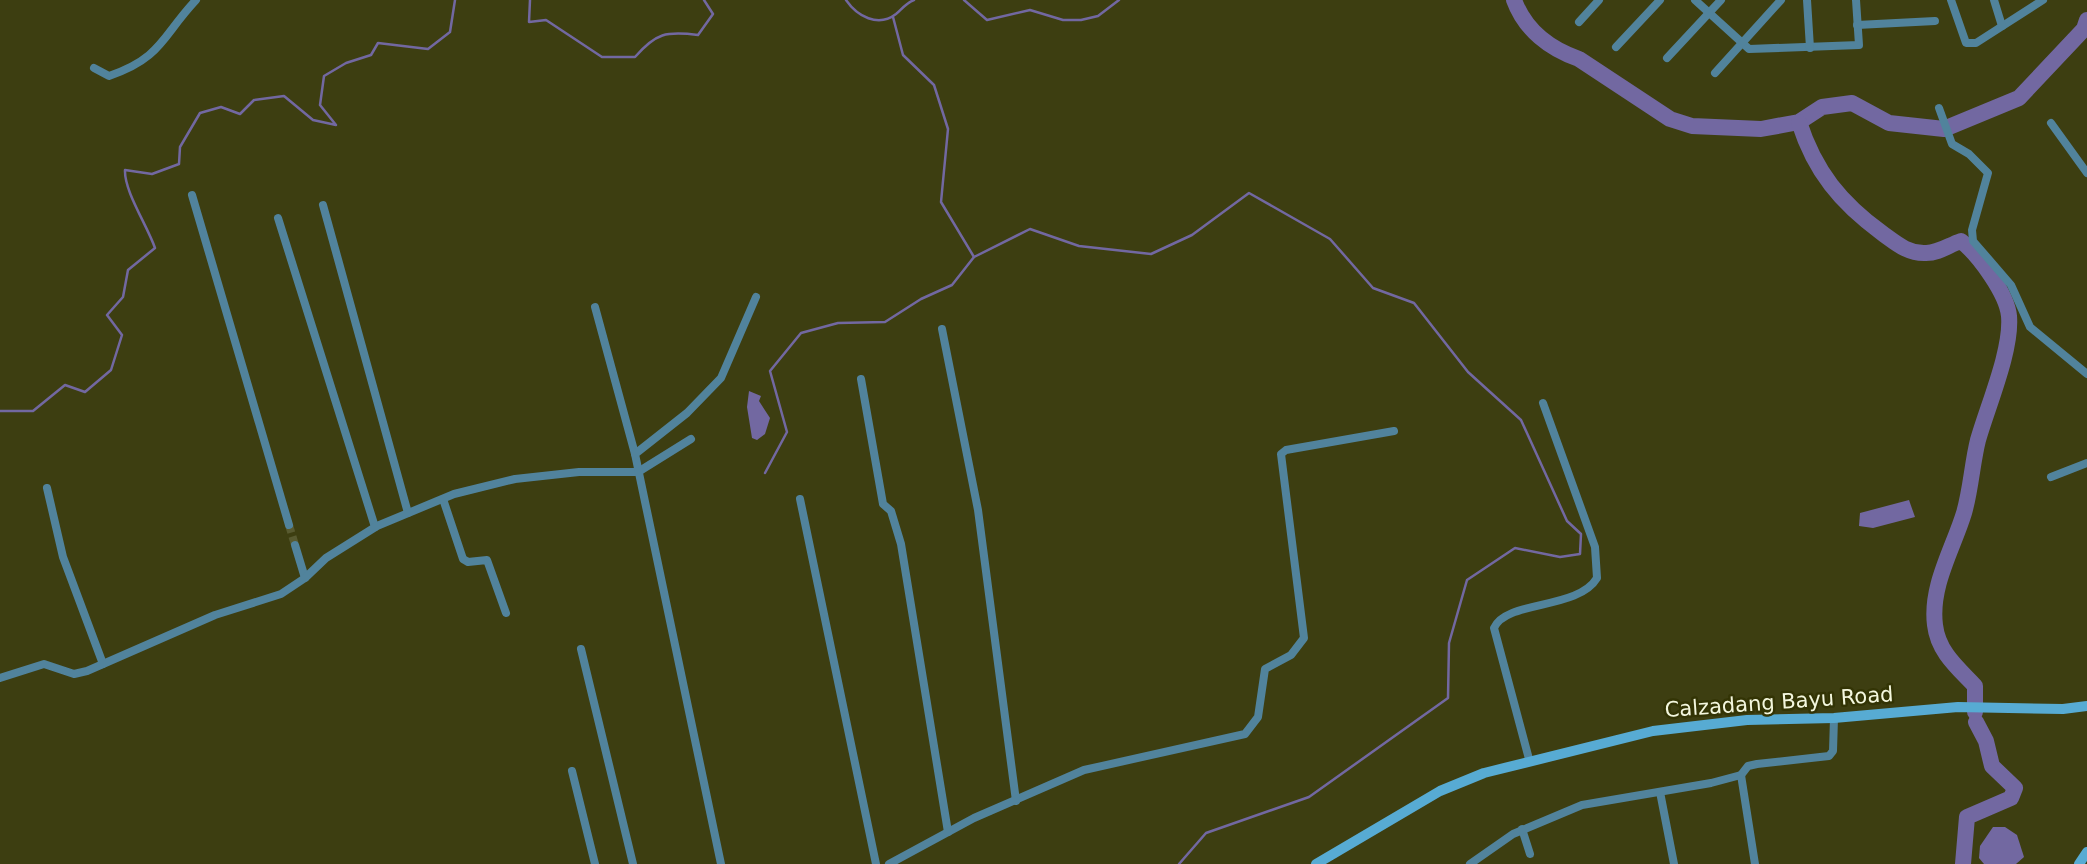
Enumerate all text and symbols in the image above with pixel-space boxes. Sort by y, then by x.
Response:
street label: Calzadang Bayu Road [1664,682,1894,722]

